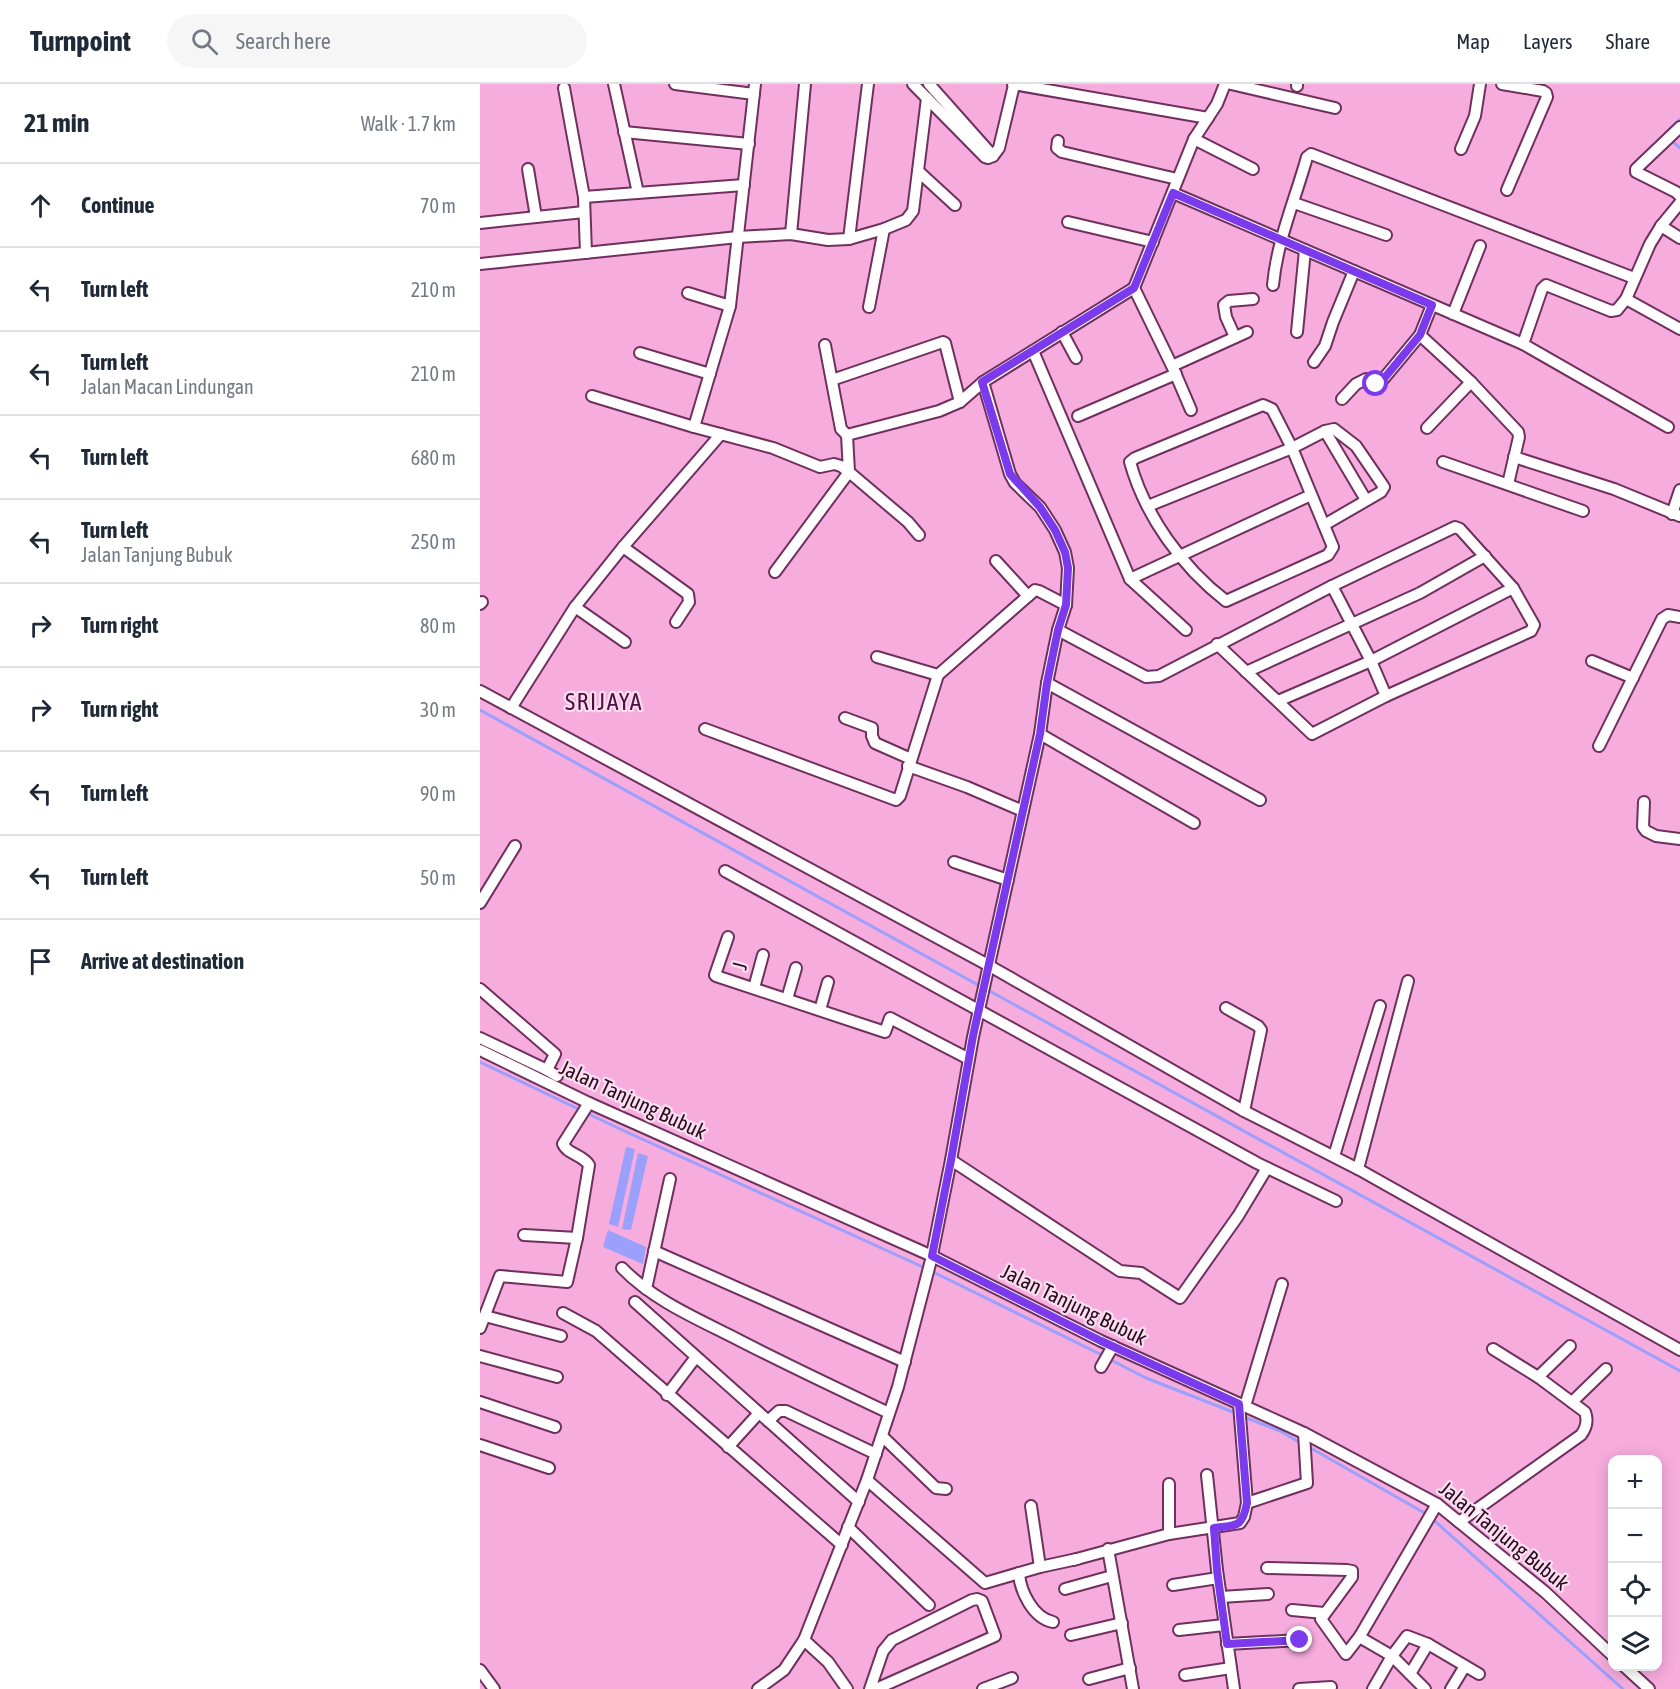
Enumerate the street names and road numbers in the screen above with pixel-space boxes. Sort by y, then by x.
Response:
street label: J [727,959,751,972]
street label: Jalan Tanjung Bubuk [556,1055,711,1144]
street label: Jalan Tanjung Bubuk [998,1258,1151,1350]
street label: Jalan Tanjung Bubuk [1435,1476,1574,1595]

